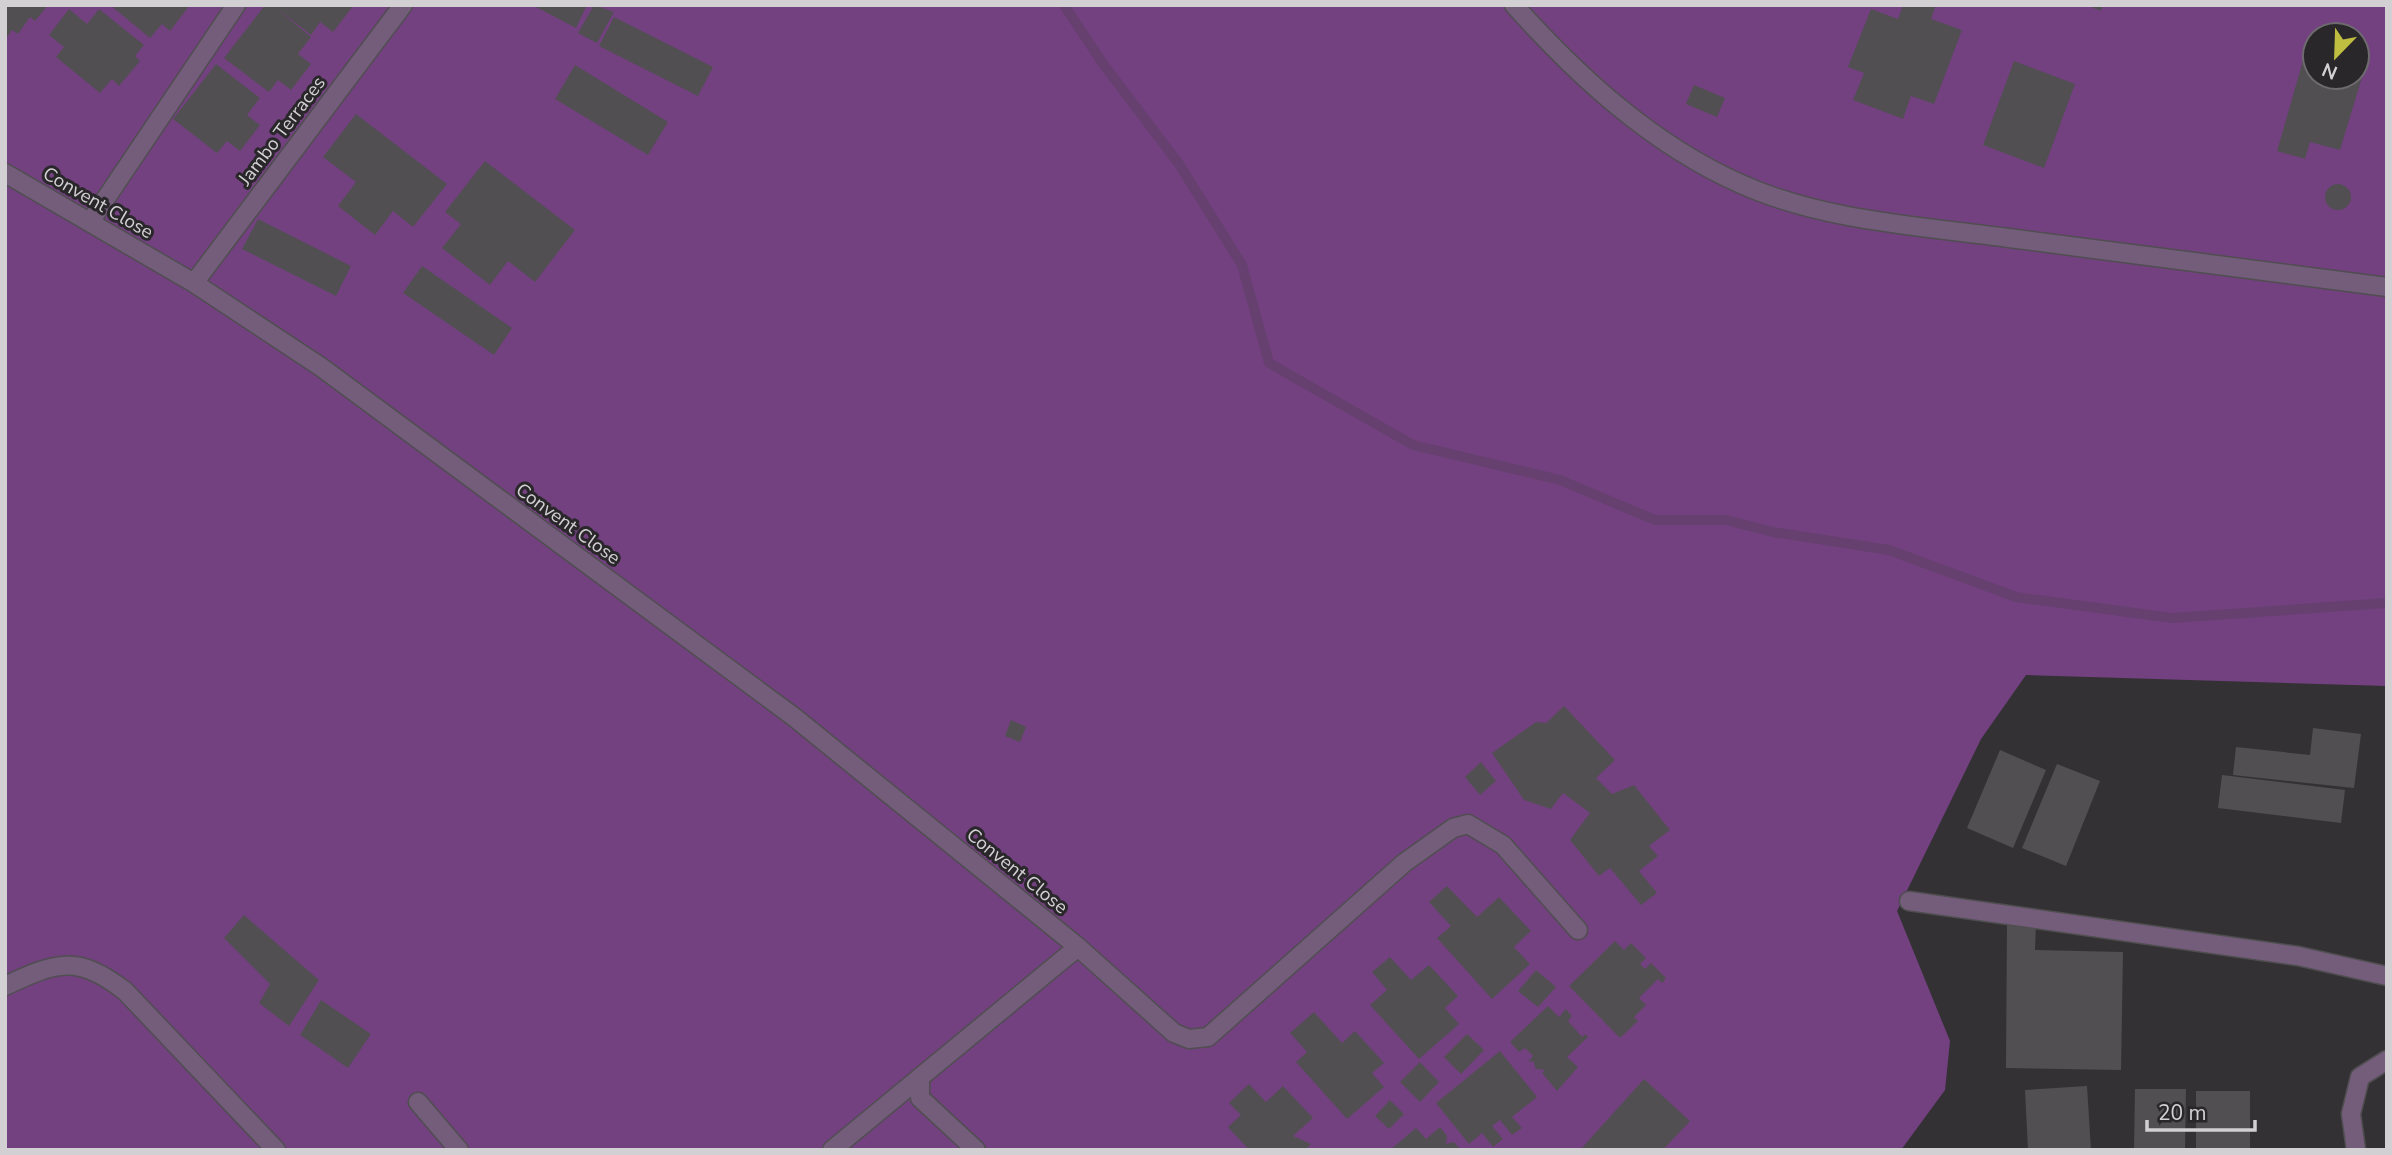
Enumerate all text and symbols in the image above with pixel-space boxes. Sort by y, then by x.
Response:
north arrow [2301,21,2371,91]
text: N [2318,56,2341,85]
street label: Jambo Terraces [232,71,332,192]
street label: Convent Close [38,161,158,245]
street label: Convent Close [510,477,626,571]
street label: Convent Close [961,822,1073,920]
scale bar [2147,1088,2256,1132]
text: 20 m [2158,1099,2207,1127]

